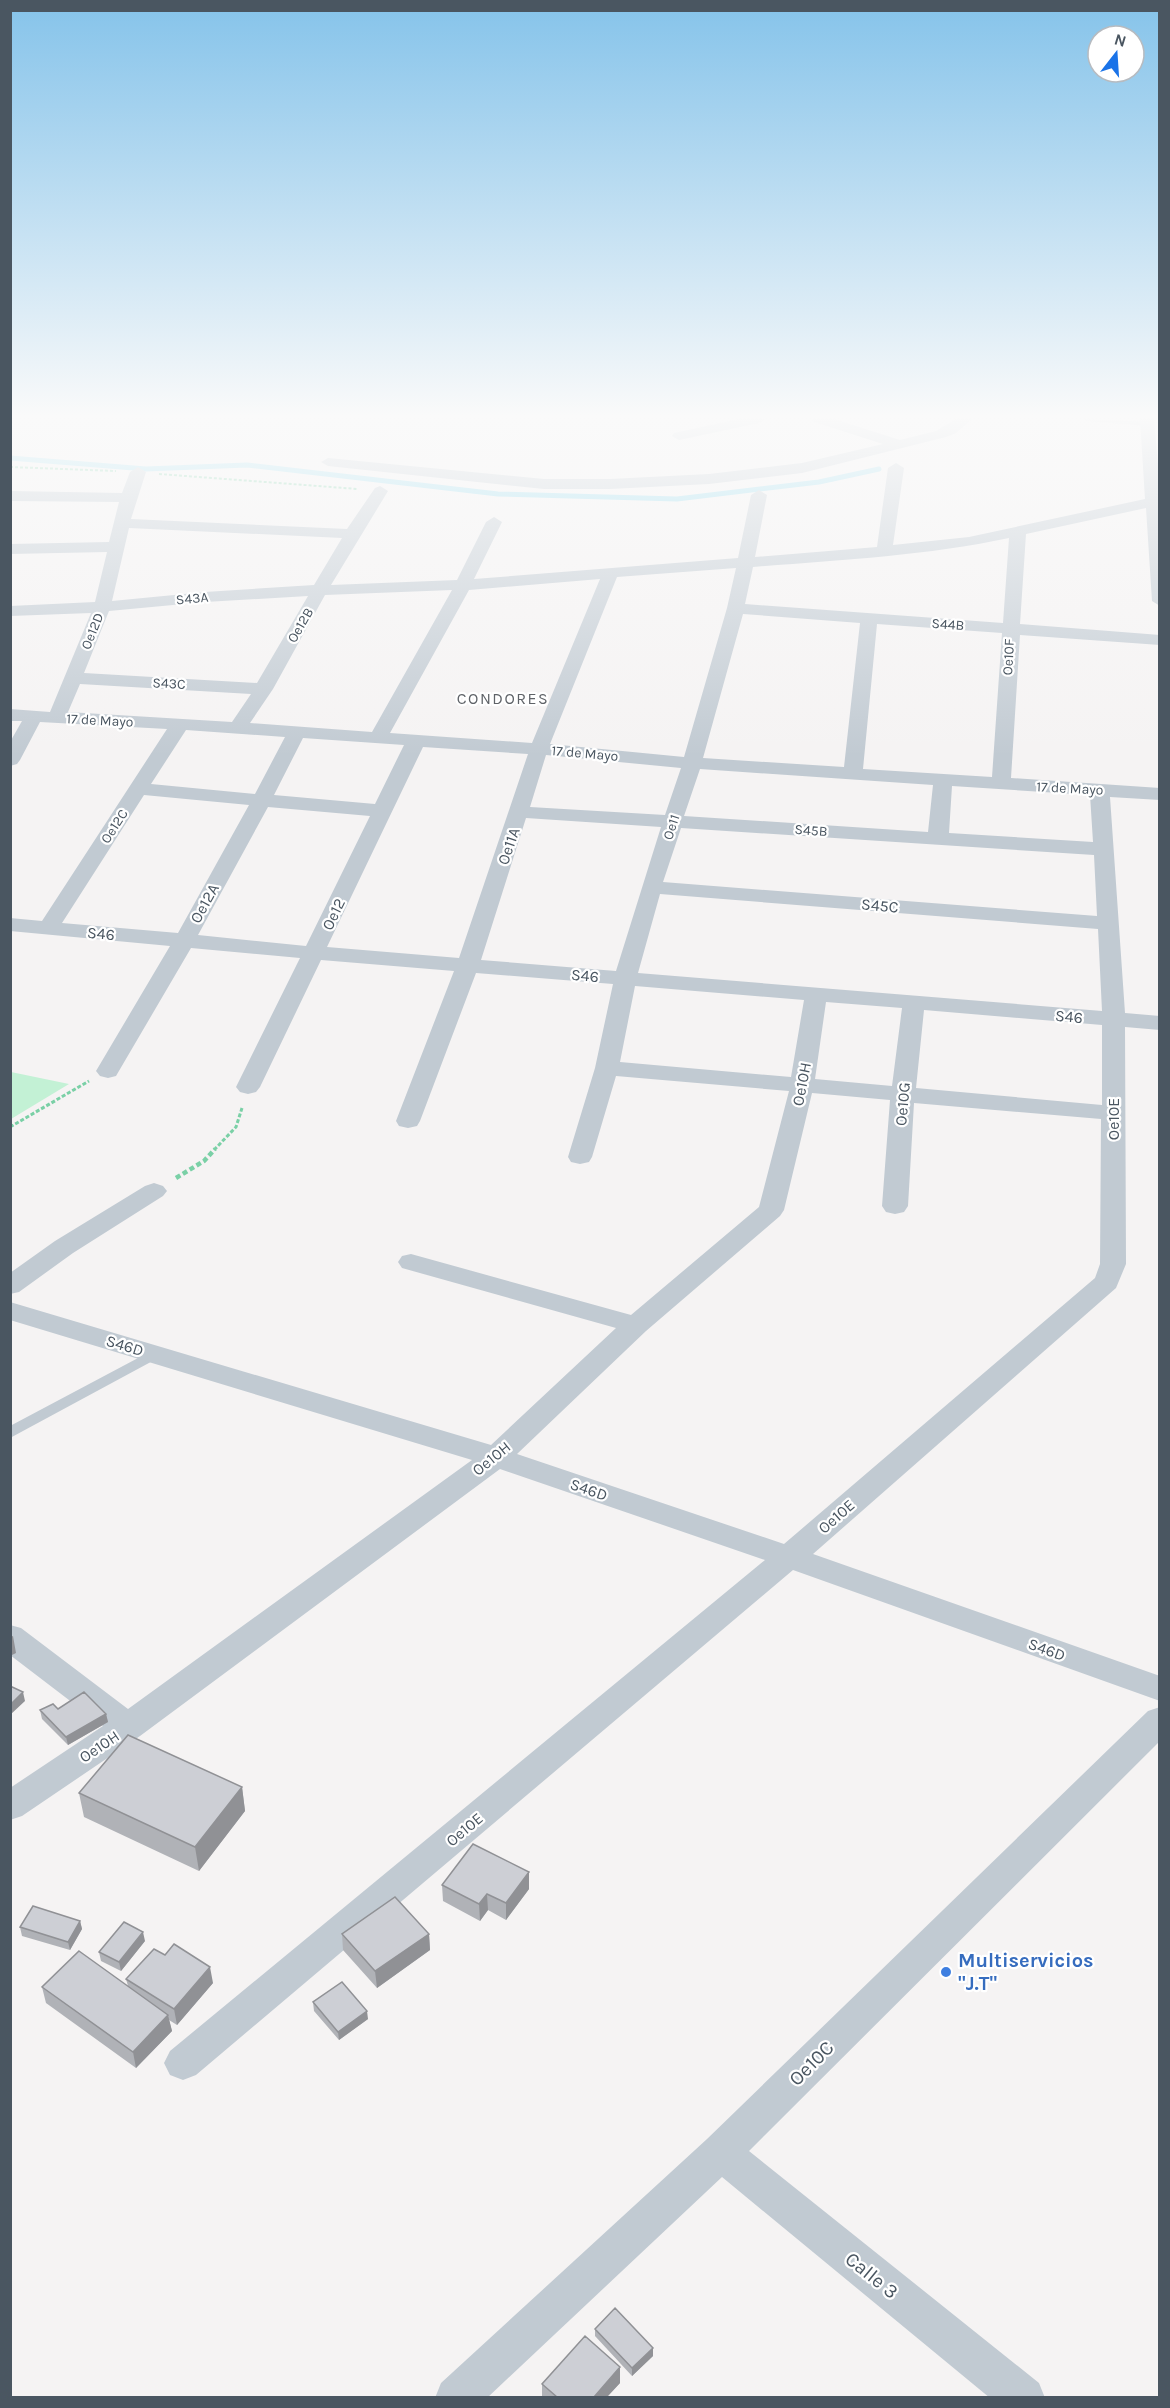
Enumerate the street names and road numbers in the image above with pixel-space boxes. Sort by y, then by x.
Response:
street label: S43A [175,589,209,608]
street label: Oe12B [284,605,317,646]
street label: Oe12D [77,610,108,652]
street label: S44B [931,615,965,634]
street label: Oe10F [999,638,1018,676]
street label: S43C [152,674,186,693]
street label: 17 de Mayo [66,710,134,731]
street label: 17 de Mayo [551,742,619,765]
street label: 17 de Mayo [1036,778,1104,799]
street label: Oe12C [97,806,132,847]
street label: Oe11 [659,812,683,842]
street label: S45B [794,821,828,840]
street label: Oe11A [493,825,524,867]
street label: Oe12A [186,880,223,926]
street label: S45C [860,894,900,917]
street label: Oe12 [318,895,349,933]
street label: S46 [86,923,116,944]
street label: S46 [570,965,600,986]
street label: S46 [1054,1006,1084,1027]
street label: Oe10H [788,1061,815,1108]
street label: Oe10G [891,1081,914,1127]
street label: Oe10E [1104,1098,1123,1140]
street label: S46D [104,1331,146,1360]
street label: Oe10H [468,1437,514,1480]
street label: S46D [568,1474,610,1505]
street label: Oe10E [814,1495,859,1537]
street label: S46D [1026,1634,1068,1665]
street label: Oe10H [76,1726,123,1767]
street label: Oe10E [442,1809,487,1850]
street label: Oe10C [784,2036,839,2091]
street label: Calle 3 [841,2247,903,2304]

